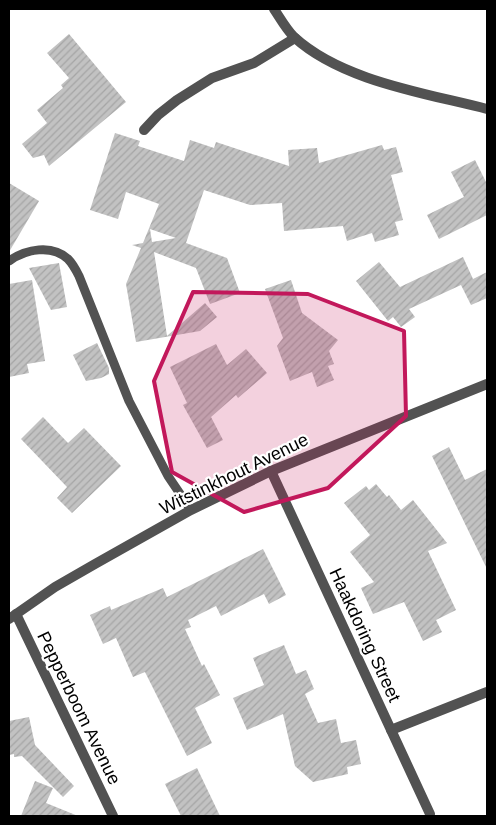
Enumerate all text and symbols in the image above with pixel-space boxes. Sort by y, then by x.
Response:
street label: Witstinkhout Avenue [156,429,312,519]
street label: Haakdoring Street [325,565,405,705]
street label: Pepperboom Avenue [33,628,125,788]

